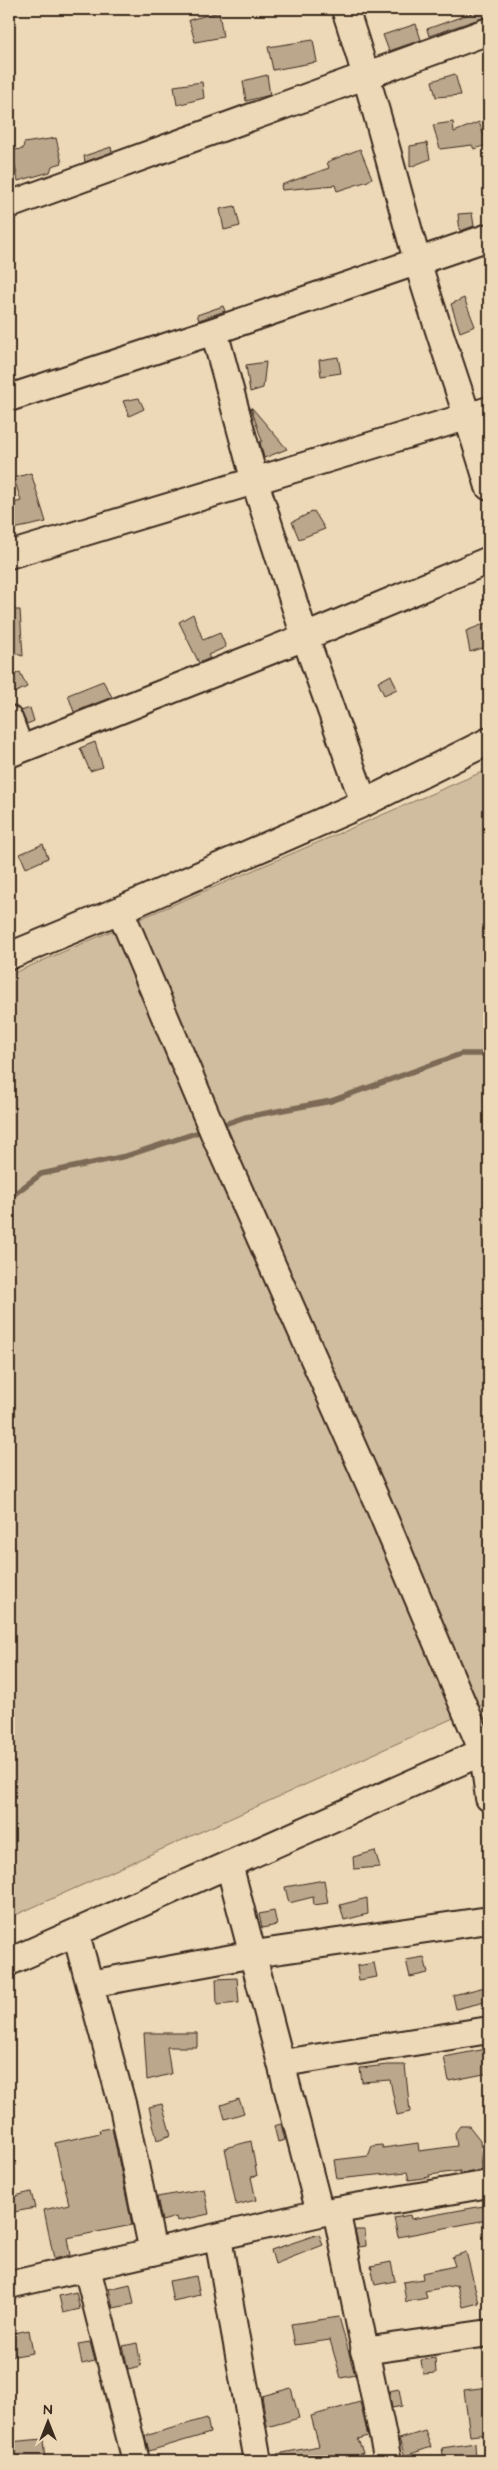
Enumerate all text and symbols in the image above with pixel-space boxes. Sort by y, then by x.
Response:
north arrow [22,2398,72,2448]
text: N [44,2400,53,2420]

